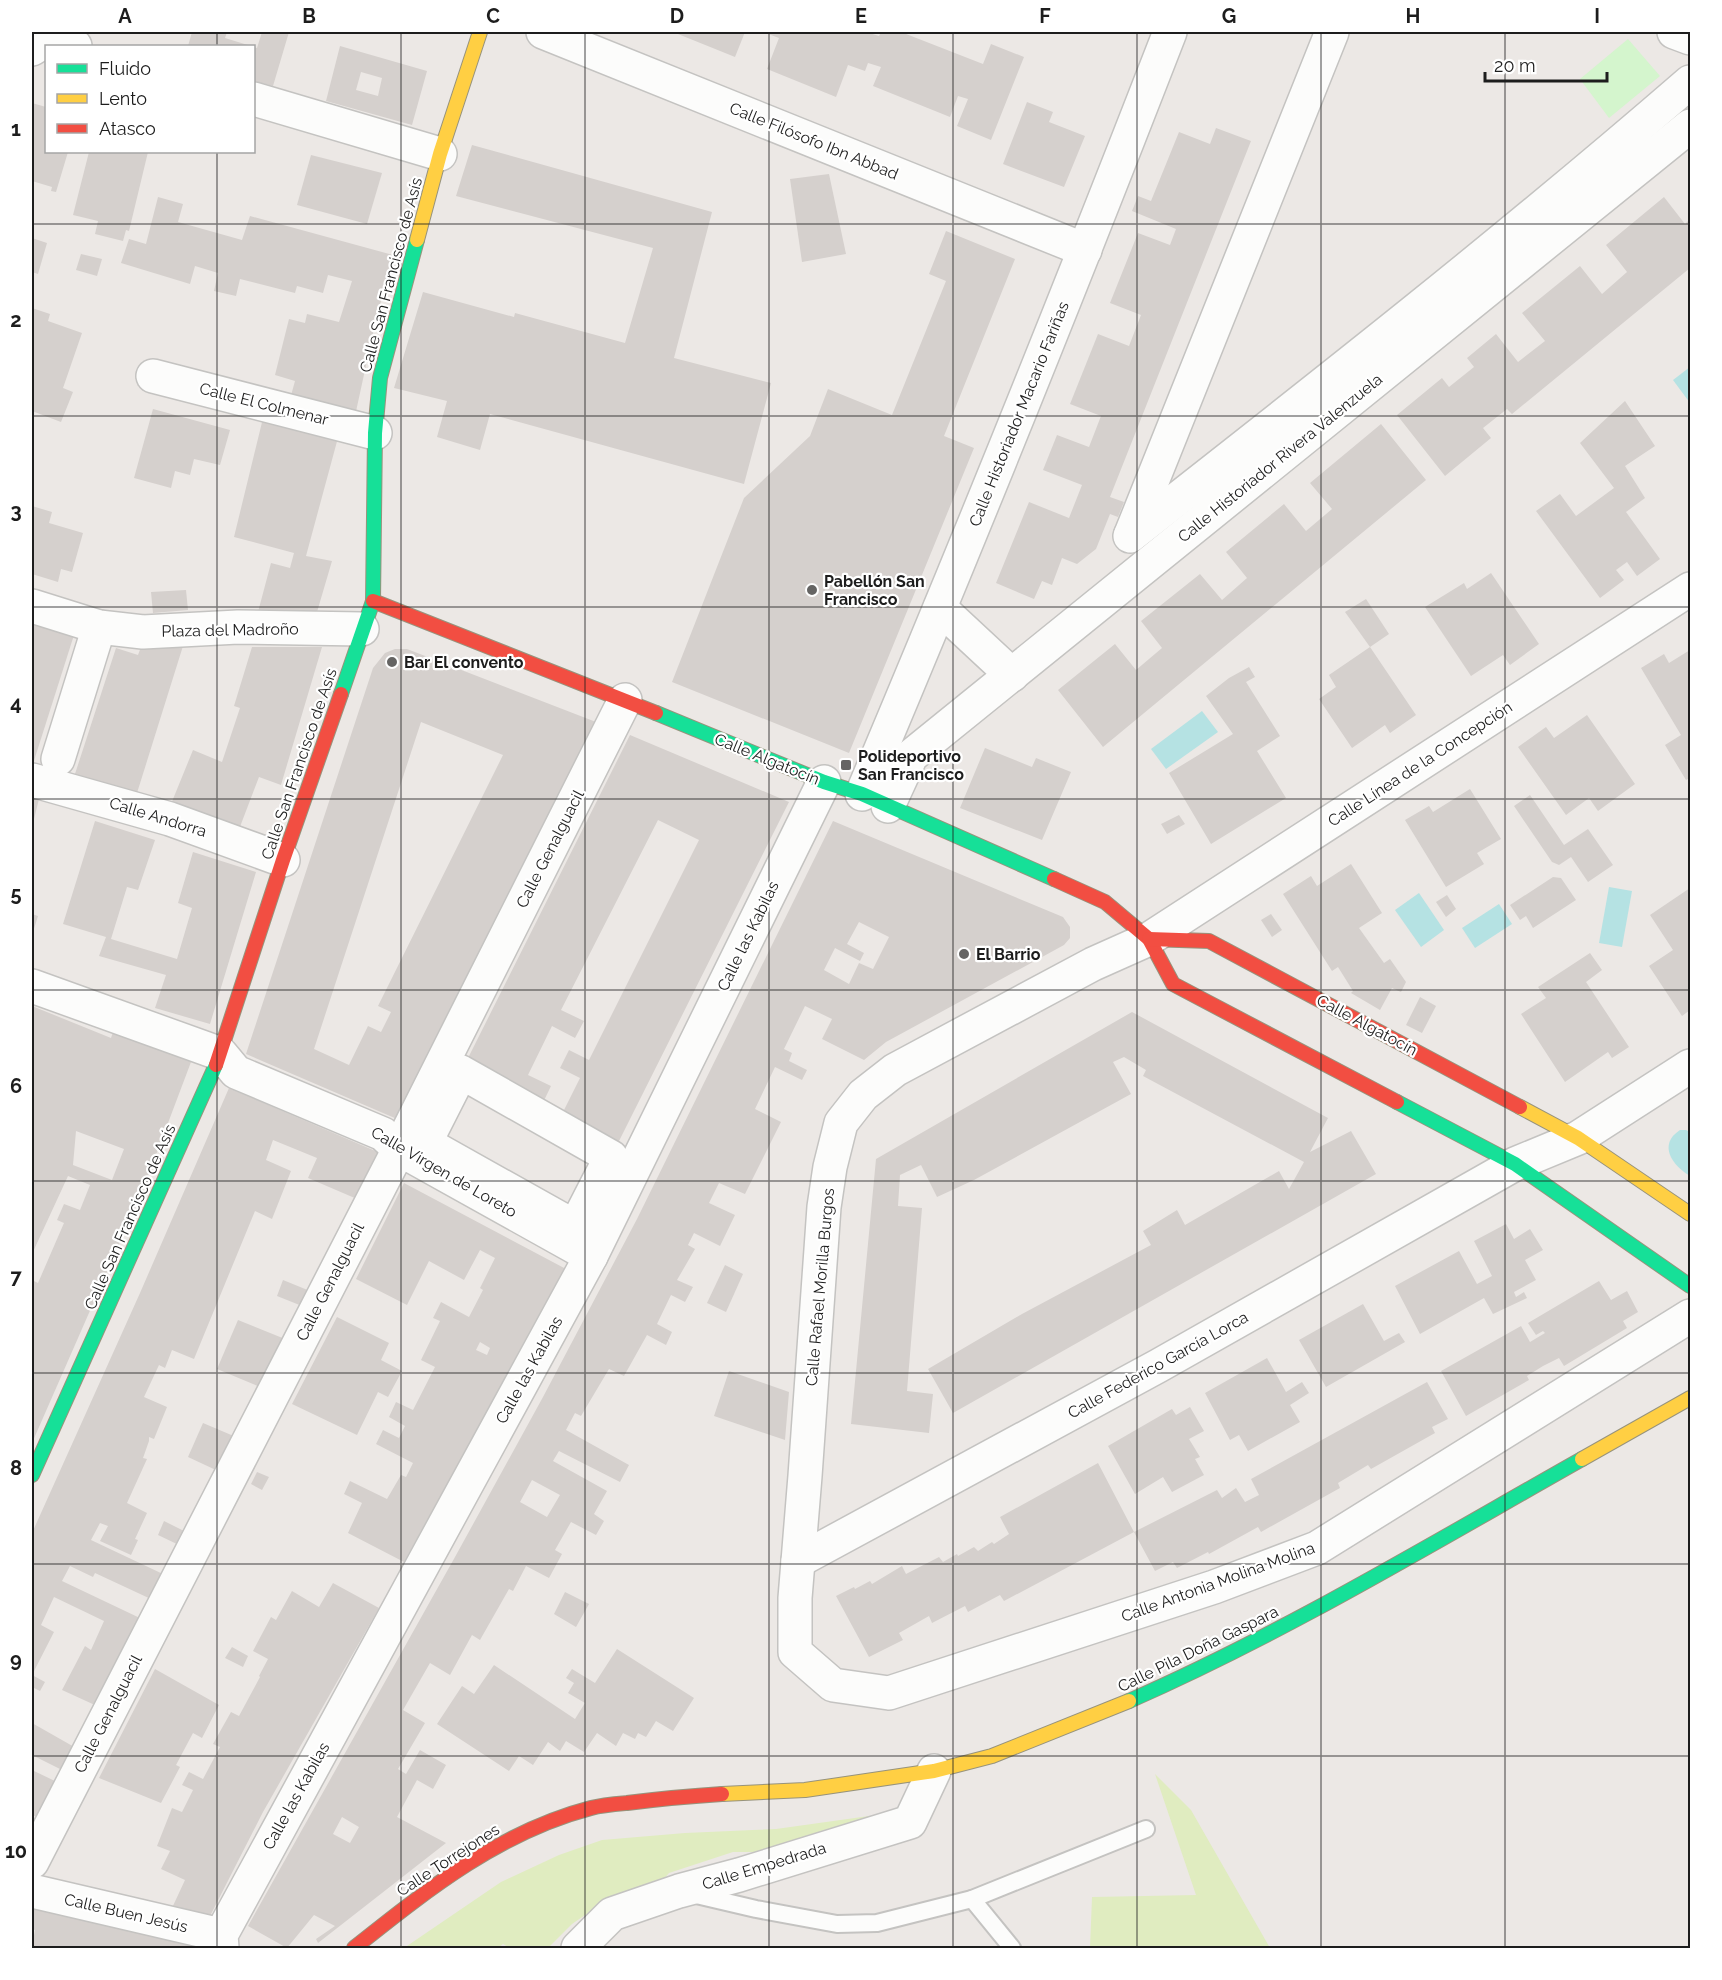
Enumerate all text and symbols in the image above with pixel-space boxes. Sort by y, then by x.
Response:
text: A [118,4,132,28]
text: B [302,4,316,28]
text: C [486,4,500,28]
text: D [670,4,684,28]
text: E [855,4,867,28]
text: F [1039,4,1051,28]
text: G [1222,4,1236,28]
text: H [1406,4,1420,28]
text: I [1594,4,1600,28]
legend [45,45,255,153]
scale bar [1485,45,1606,83]
text: 20 m [1494,55,1536,76]
text: Fluido [99,58,151,79]
text: Lento [99,88,147,109]
street label: Calle Filósofo Ibn Abbad [727,98,901,184]
text: 1 [11,117,21,141]
text: Atasco [99,118,156,139]
street label: Calle San Francisco de Asís [356,175,426,375]
street label: Calle Historiador Macario Fariñas [965,298,1073,529]
text: 2 [10,308,22,332]
street label: Calle Historiador Rivera Valenzuela [1174,370,1386,546]
street label: Calle El Colmenar [198,379,331,429]
text: 3 [10,499,22,523]
place label: Pabellón San Francisco [824,572,925,609]
marker: Pabellón San Francisco [805,583,819,597]
street label: Plaza del Madroño [161,619,299,641]
place label: Bar El convento [404,653,524,672]
marker: Bar El convento [385,655,399,669]
street label: Calle San Francisco de Asís [257,666,341,862]
text: 4 [10,691,22,715]
street label: Calle Línea de la Concepción [1324,697,1516,831]
street label: Calle Algatocín [712,729,822,789]
place label: Polideportivo San Francisco [858,747,964,784]
marker: Polideportivo San Francisco [839,758,853,772]
street label: Calle Genalguacil [512,786,588,911]
street label: Calle Andorra [107,793,209,841]
street label: Calle las Kabilas [713,878,783,994]
text: 5 [10,882,22,906]
place label: El Barrio [976,945,1041,964]
marker: El Barrio [957,947,971,961]
street label: Calle Algatocín [1313,990,1421,1060]
text: 6 [10,1074,22,1098]
street label: Calle San Francisco de Asís [80,1121,180,1313]
street label: Calle Virgen de Loreto [368,1122,520,1222]
street label: Calle Rafael Morilla Burgos [802,1187,838,1387]
street label: Calle Genalguacil [292,1219,368,1344]
text: 7 [10,1265,22,1289]
street label: Calle Federico García Lorca [1065,1307,1251,1423]
street label: Calle las Kabilas [492,1313,567,1427]
text: 8 [10,1456,22,1480]
street label: Calle Antonia Molina Molina [1119,1538,1317,1626]
street label: Calle Pila Doña Gaspara [1115,1602,1281,1696]
text: 9 [10,1648,22,1672]
street label: Calle Genalguacil [70,1651,146,1776]
street label: Calle las Kabilas [259,1739,334,1853]
street label: Calle Torrejones [393,1820,503,1900]
street label: Calle Empedrada [700,1838,828,1894]
text: 10 [5,1839,27,1863]
street label: Calle Buen Jesús [62,1890,190,1937]

